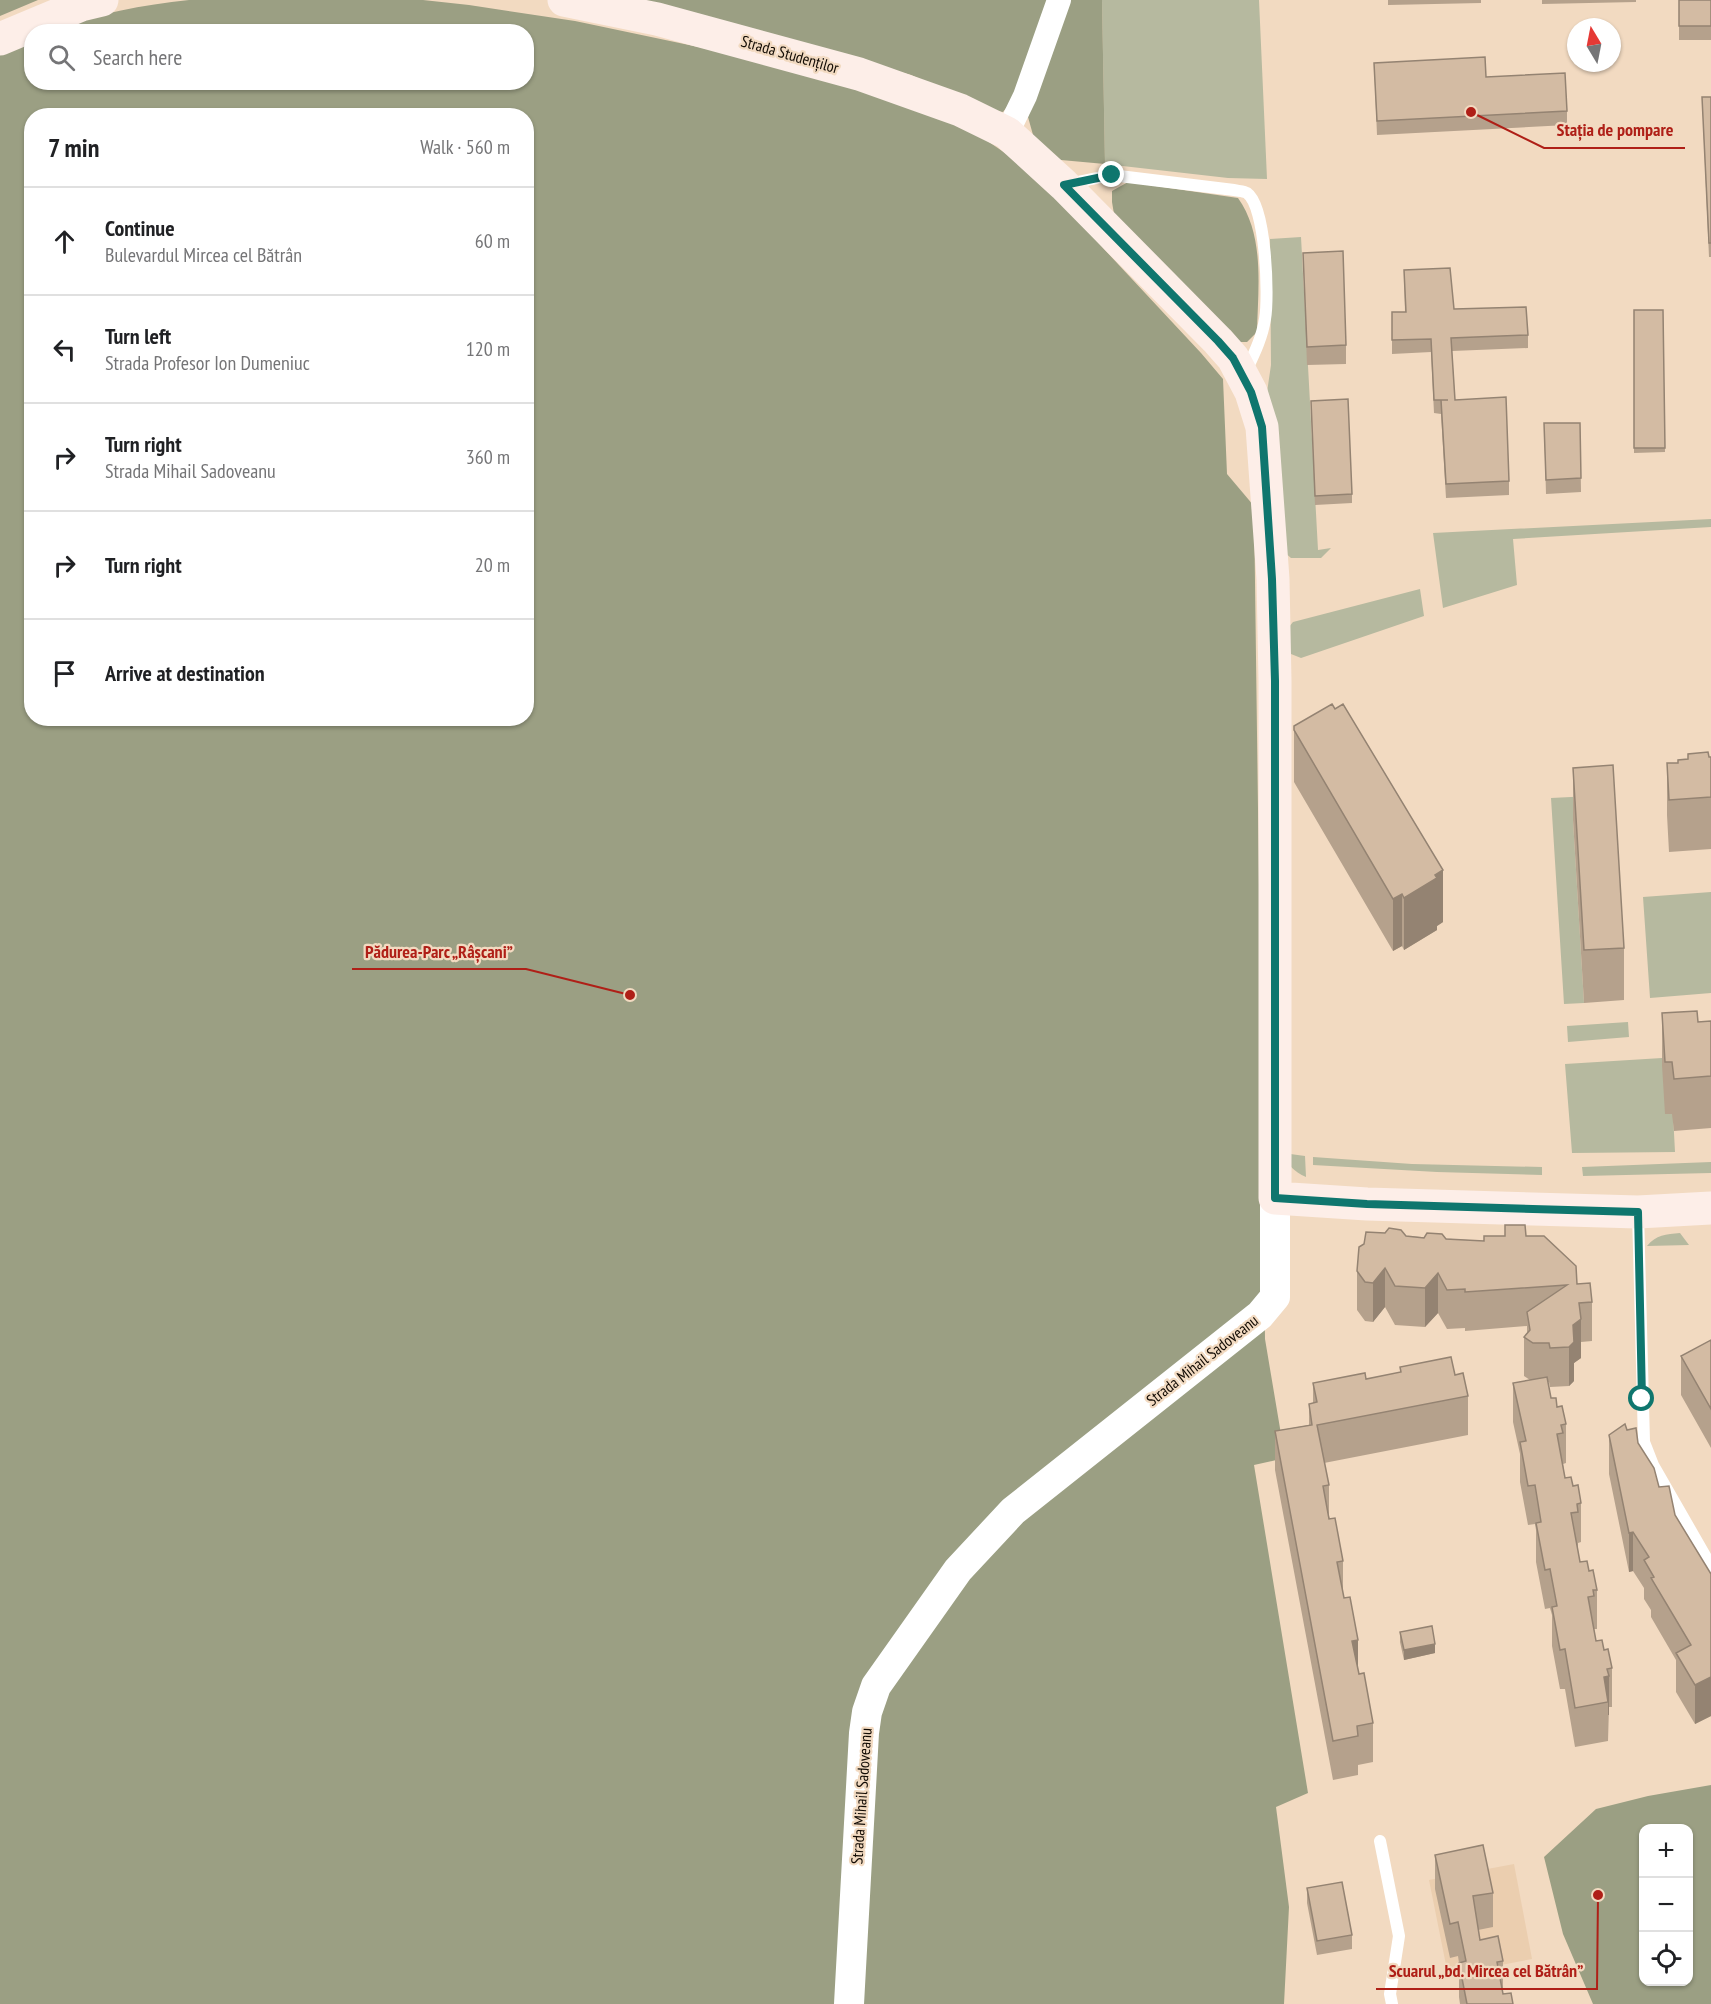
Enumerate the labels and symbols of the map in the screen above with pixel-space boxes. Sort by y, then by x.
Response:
north arrow [1567,18,1621,72]
street label: Strada Studenților [739,31,842,78]
callout: Stația de pompare [1544,112,1685,148]
text: Stația de pompare [1557,118,1674,141]
route end [1098,161,1124,187]
callout: Pădurea-Parc „Râșcani” [352,933,526,969]
text: Pădurea-Parc „Râșcani” [365,940,513,963]
street label: Strada Mihail Sadoveanu [1142,1310,1262,1410]
route start [1628,1385,1654,1411]
street label: Strada Mihail Sadoveanu [846,1727,876,1865]
callout: Scuarul „bd. Mircea cel Bătrân” [1376,1953,1597,1989]
text: Scuarul „bd. Mircea cel Bătrân” [1389,1959,1583,1982]

